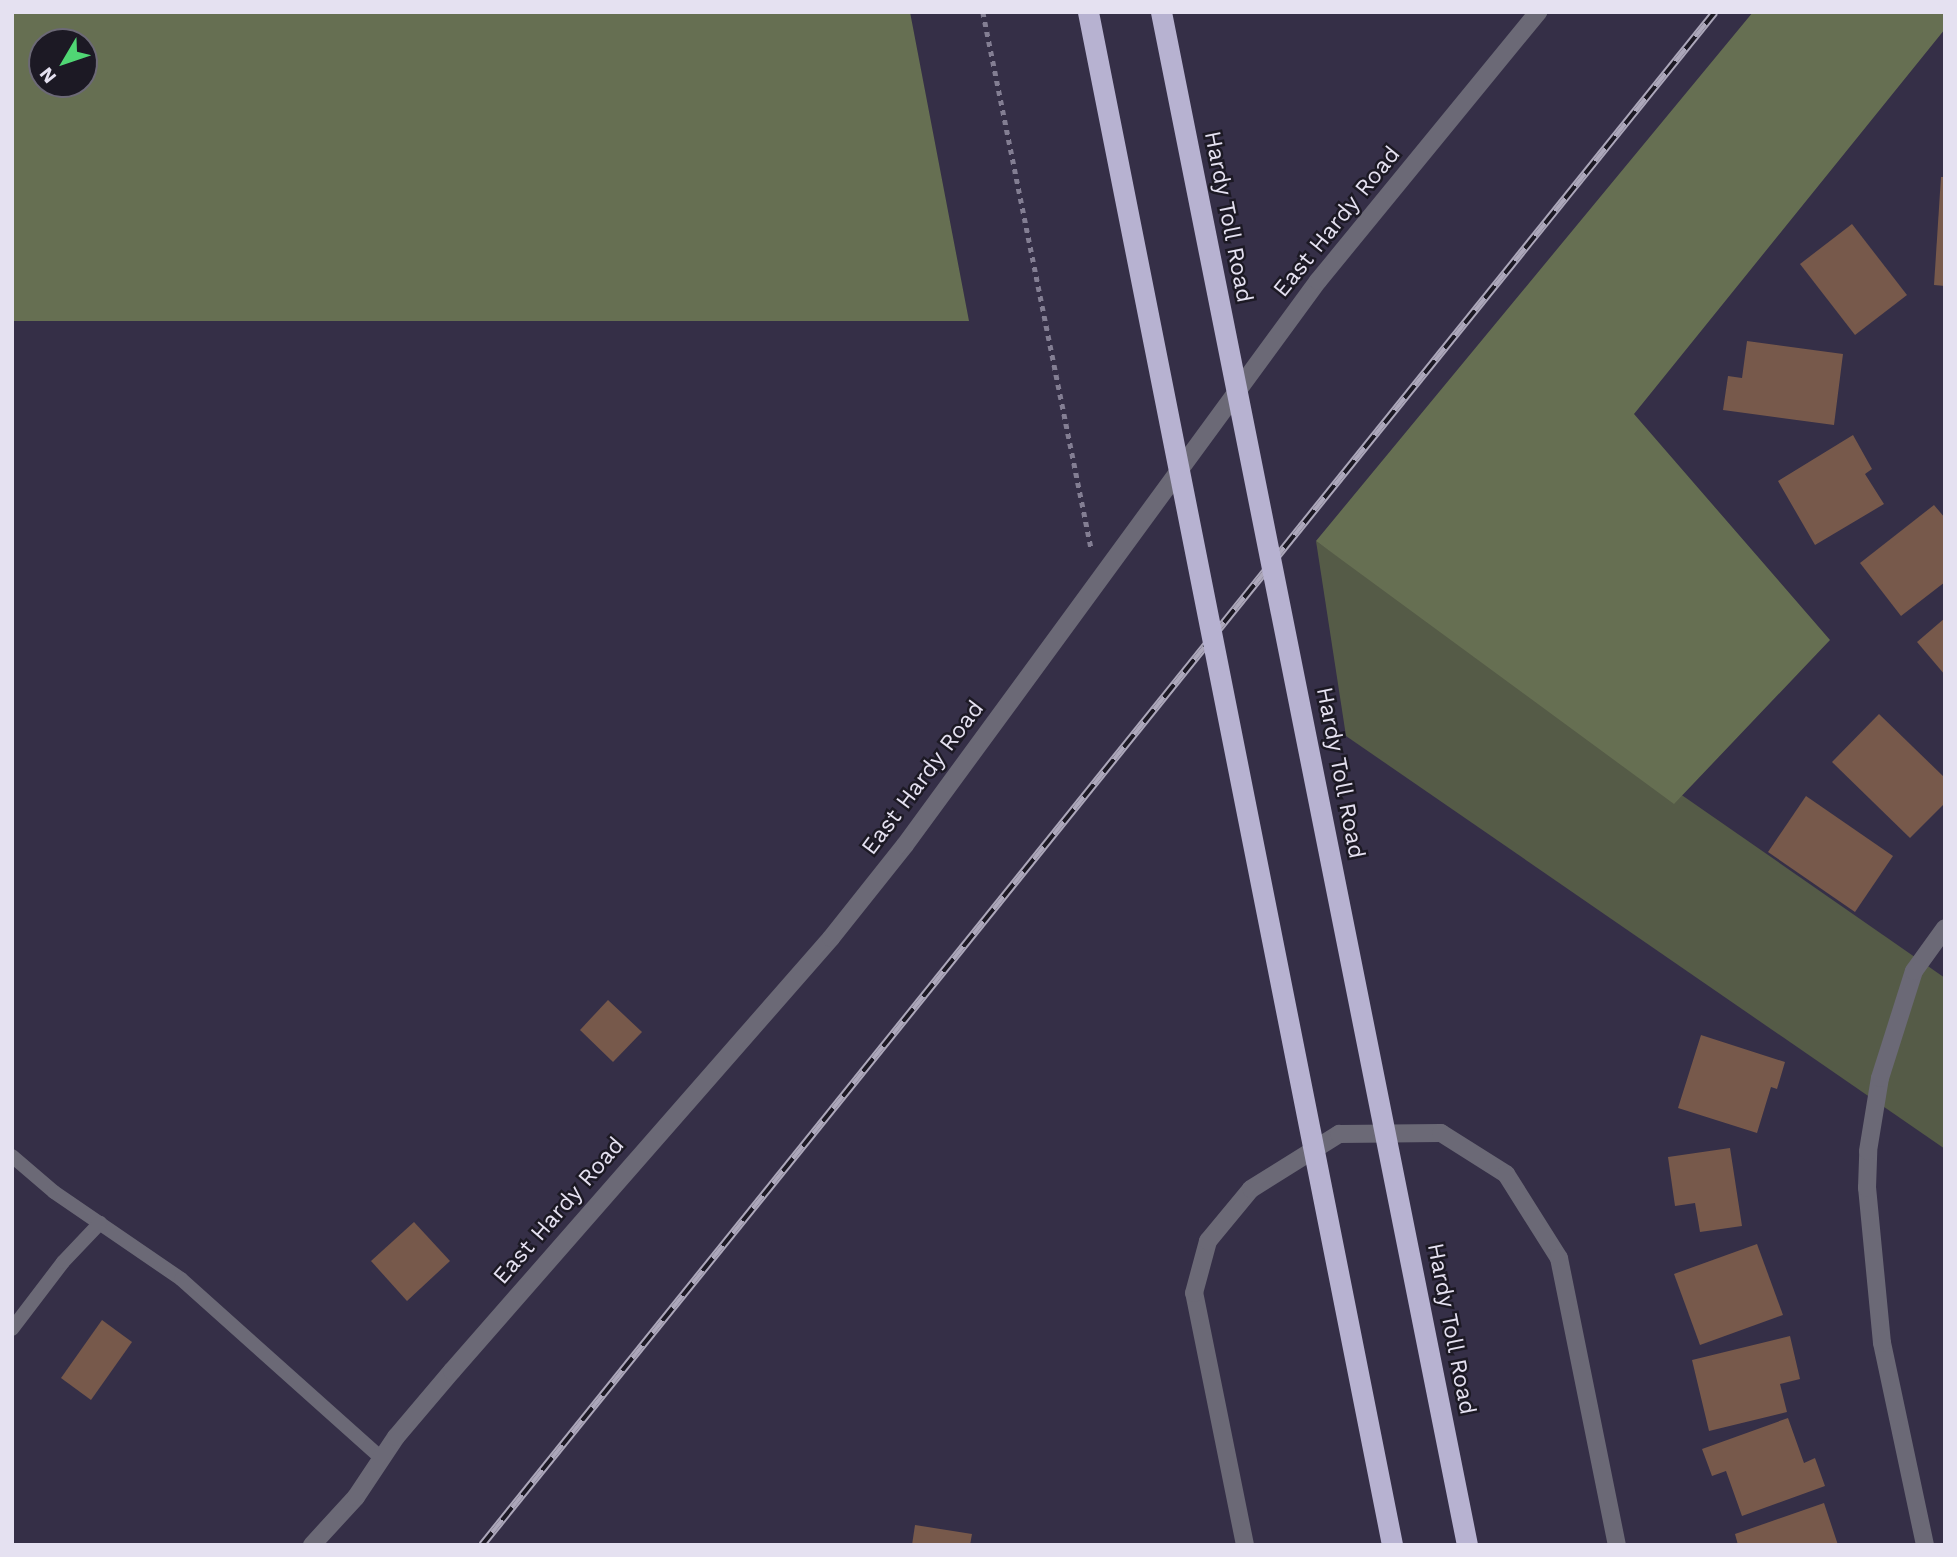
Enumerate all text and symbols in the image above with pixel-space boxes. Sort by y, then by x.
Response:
north arrow [28,28,98,98]
text: N [34,63,61,88]
street label: Hardy Toll Road [1198,128,1258,306]
street label: East Hardy Road [1268,141,1406,303]
street label: Hardy Toll Road [1310,684,1370,862]
street label: East Hardy Road [856,695,990,861]
street label: East Hardy Road [487,1132,631,1290]
street label: Hardy Toll Road [1421,1240,1481,1418]

